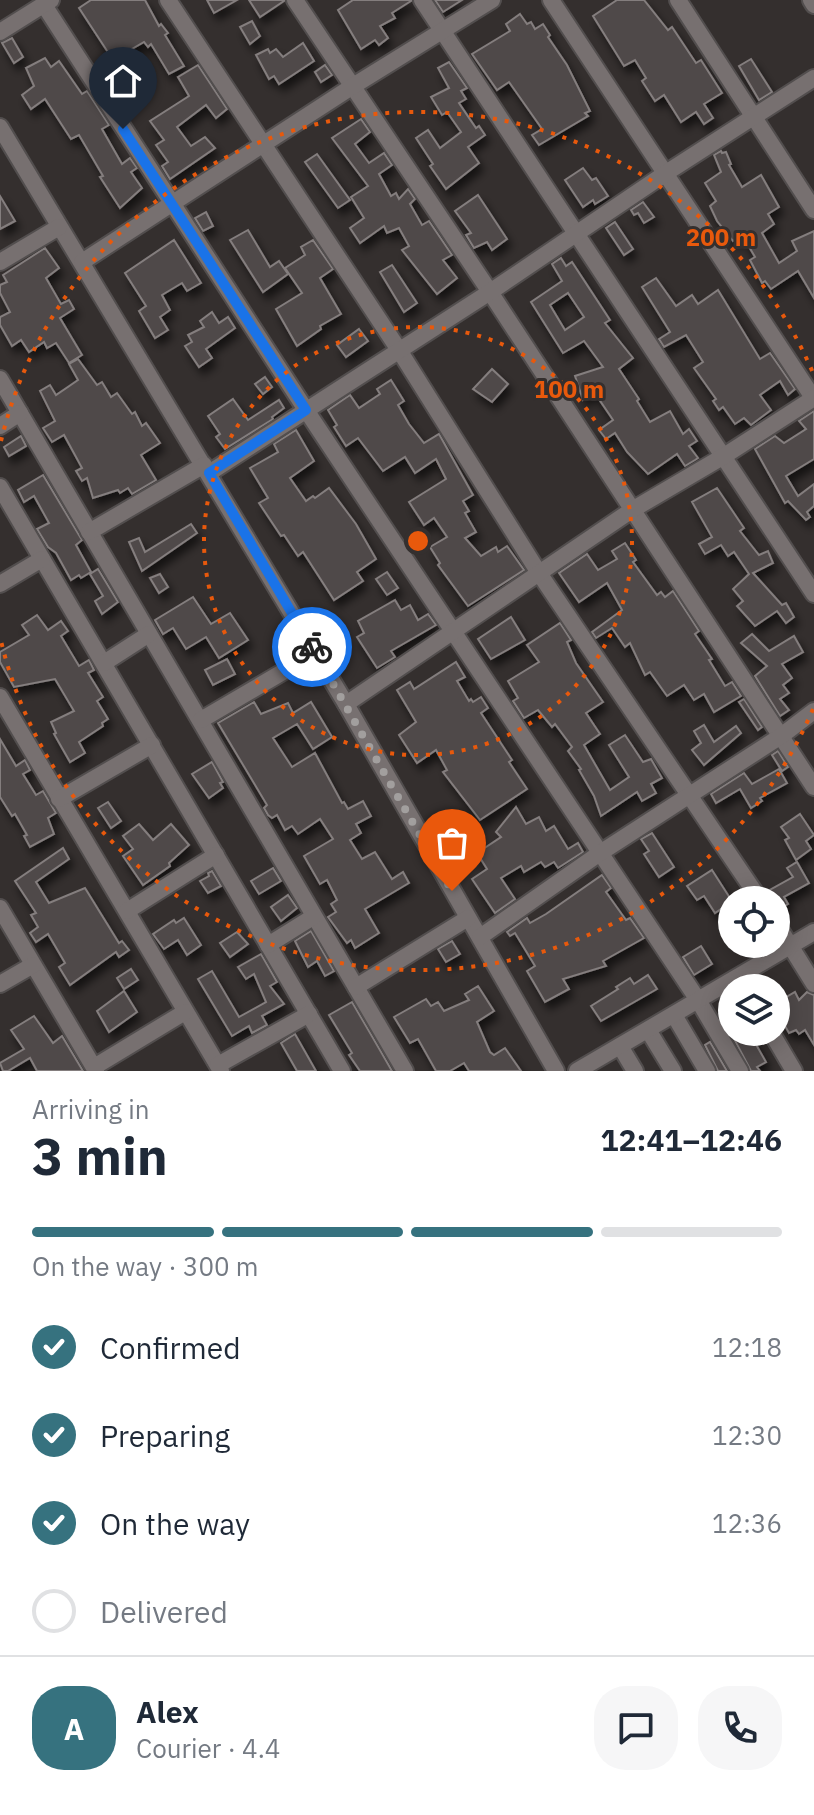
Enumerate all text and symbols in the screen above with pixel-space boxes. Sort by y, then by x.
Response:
pin [89,47,157,129]
icon: home [101,59,145,103]
text: 200 m [686,221,756,253]
text: 100 m [534,373,604,405]
centre of rings [404,527,432,555]
courier [272,607,352,687]
icon: bike [290,625,334,669]
pin [418,809,486,891]
icon: bag [430,821,474,865]
map controls [718,886,790,1046]
button: locate [718,886,790,958]
button: layers [718,974,790,1046]
text: Arriving in [32,1092,149,1126]
text: 12:41–12:46 [601,1120,782,1159]
text: 3 min [32,1122,168,1189]
text: On the way · 300 m [32,1249,258,1283]
icon: check [32,1325,76,1369]
text: Confirmed [100,1328,241,1367]
text: 12:18 [712,1330,782,1364]
icon: check [32,1413,76,1457]
text: Preparing [100,1416,230,1455]
text: 12:30 [712,1418,782,1452]
icon: check [32,1501,76,1545]
text: On the way [100,1504,250,1543]
text: 12:36 [712,1506,782,1540]
text: Delivered [100,1592,228,1631]
button: chat [594,1686,678,1770]
button: phone [698,1686,782,1770]
text: Alex [136,1692,199,1731]
text: A [64,1709,84,1748]
text: Courier · 4.4 [136,1731,280,1765]

